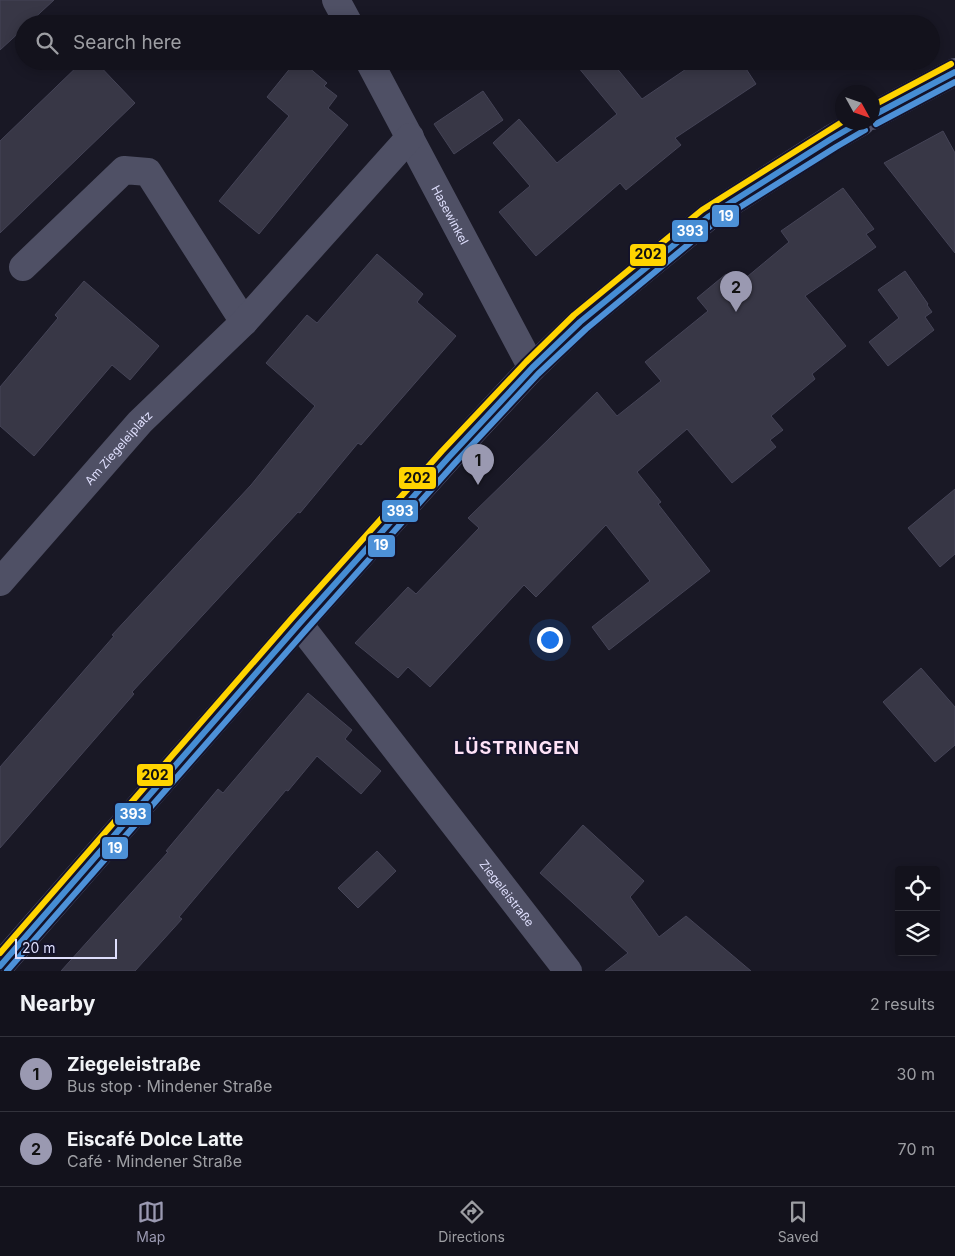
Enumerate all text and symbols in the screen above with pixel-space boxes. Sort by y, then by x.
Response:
search box [15,15,940,70]
icon: search [33,29,61,57]
text: Search here [73,31,182,54]
north arrow [835,85,880,130]
street label: Hasewinkel [429,183,472,247]
line badge: 19 [711,204,740,228]
text: 19 [718,207,734,224]
line badge: 393 [671,219,709,243]
text: 393 [676,222,704,239]
line badge: 202 [629,243,667,267]
text: 202 [634,245,662,262]
pin: 2 [720,271,752,312]
street label: Am Ziegeleiplatz [81,407,155,488]
pin: 1 [462,444,494,485]
line badge: 202 [398,466,437,490]
text: 202 [403,469,431,486]
line badge: 393 [381,499,419,523]
text: 393 [386,502,414,519]
line badge: 19 [367,534,396,558]
text: 19 [373,536,389,553]
your location [537,627,563,653]
district label: LÜSTRINGEN [454,737,580,758]
line badge: 202 [136,763,174,787]
text: 202 [141,766,169,783]
line badge: 393 [114,802,152,826]
text: 393 [119,805,147,822]
line badge: 19 [101,836,129,860]
text: 19 [107,839,123,856]
street label: Ziegeleistraße [477,856,538,929]
map controls [895,866,940,956]
button: locate [895,866,940,911]
button: layers [895,911,940,956]
scale bar [15,936,118,959]
text: 20 m [22,939,56,956]
text: Nearby [20,991,95,1016]
text: 2 results [870,994,935,1014]
text: Ziegeleistraße [67,1053,201,1076]
text: 1 [33,1064,39,1084]
text: 30 m [897,1064,935,1084]
text: Bus stop · Mindener Straße [67,1076,272,1096]
text: Eiscafé Dolce Latte [67,1128,243,1151]
text: 2 [31,1139,41,1159]
text: 70 m [898,1139,935,1159]
text: Café · Mindener Straße [67,1151,242,1171]
tab: Map [136,1198,165,1245]
tab: Directions [438,1198,505,1245]
tab: Saved [778,1198,819,1245]

